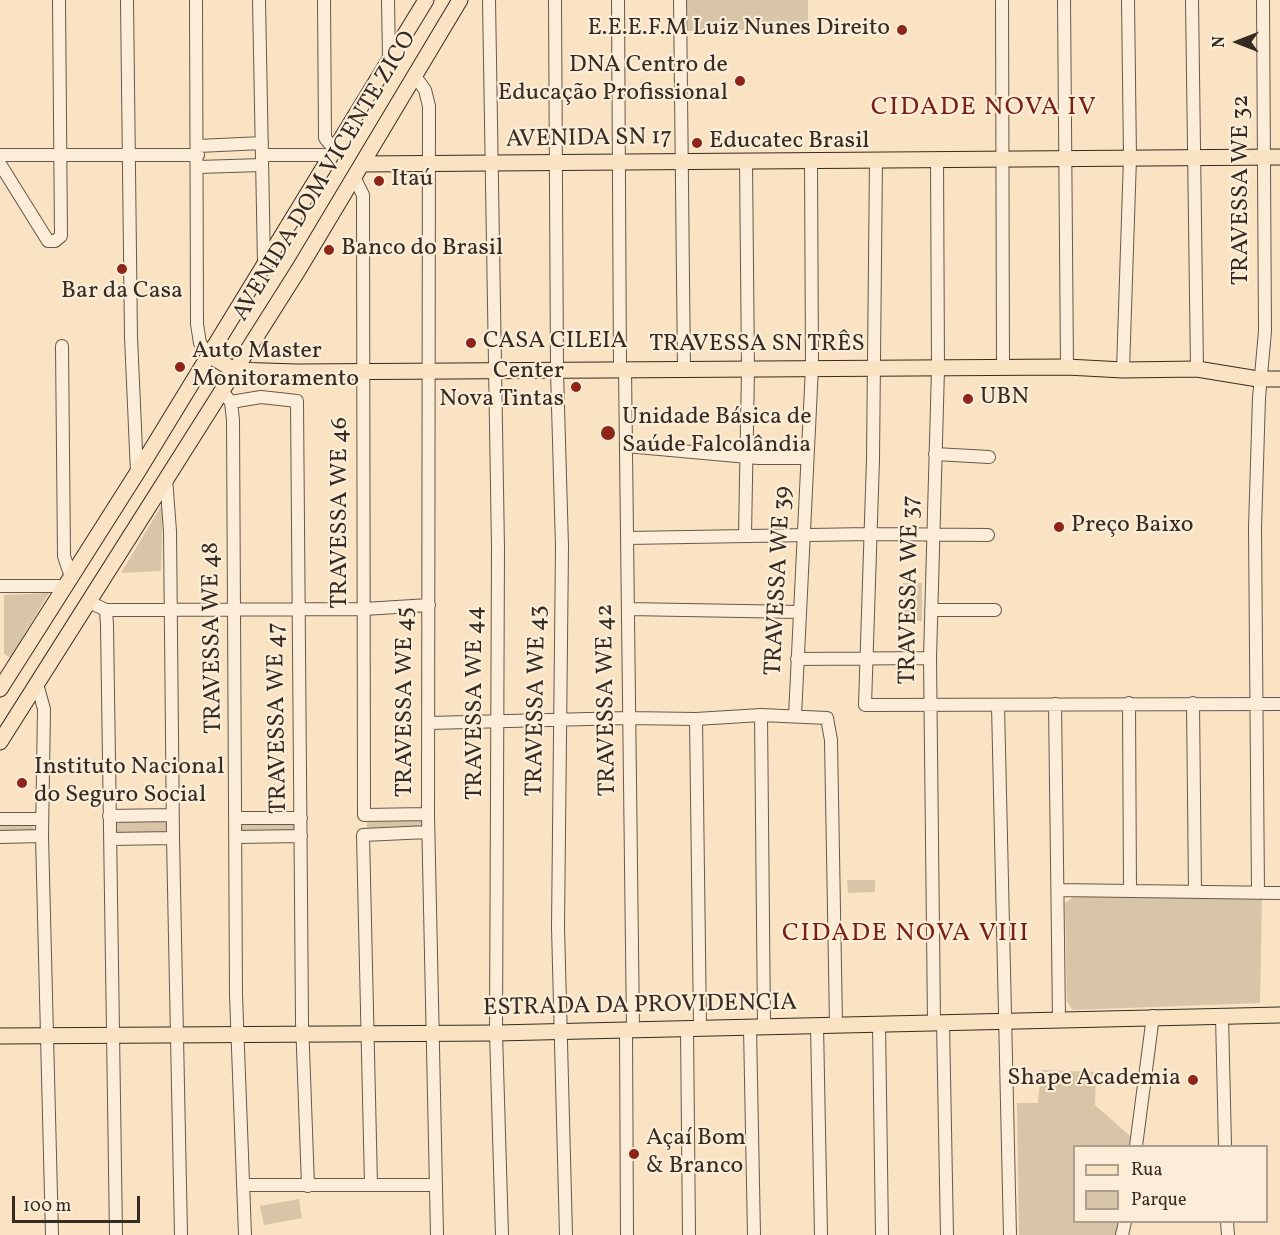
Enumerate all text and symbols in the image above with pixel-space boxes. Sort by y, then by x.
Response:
north arrow [1208,12,1268,72]
place label: E.E.E.F.M Luiz Nunes Direito [587,16,890,44]
marker: E.E.E.F.M Luiz Nunes Direito [895,23,909,37]
street label: AVENIDA DOM VICENTE ZICO [228,27,424,327]
text: N [1209,36,1231,48]
place label: DNA Centro de Educação Profissional [498,53,728,109]
marker: DNA Centro de Educação Profissional [733,74,747,88]
district label: CIDADE NOVA IV [871,93,1097,125]
street label: TRAVESSA WE 32 [1229,95,1257,285]
street label: AVENIDA SN 17 [506,124,672,156]
place label: Educatec Brasil [709,129,870,157]
marker: Educatec Brasil [690,136,704,150]
place label: Itaú [391,167,433,195]
marker: Itaú [372,174,386,188]
place label: Banco do Brasil [341,236,503,264]
marker: Banco do Brasil [322,243,336,257]
marker: Bar da Casa [115,262,129,276]
place label: Bar da Casa [61,279,183,307]
place label: CASA CILEIA [483,329,627,357]
street label: TRAVESSA SN TRÊS [649,332,865,360]
marker: CASA CILEIA [464,336,478,350]
place label: Auto Master Monitoramento [192,339,359,395]
place label: Center Nova Tintas [439,359,564,415]
marker: Auto Master Monitoramento [173,360,187,374]
marker: Center Nova Tintas [569,380,583,394]
place label: UBN [980,385,1029,413]
marker: UBN [961,392,975,406]
place label: Unidade Básica de Saúde Falcolândia [622,405,812,461]
street label: TRAVESSA WE 46 [328,417,356,609]
marker: Unidade Básica de Saúde Falcolândia [599,424,617,442]
street label: TRAVESSA WE 39 [761,485,799,677]
street label: TRAVESSA WE 37 [895,495,927,685]
place label: Preço Baixo [1071,513,1194,541]
marker: Preço Baixo [1052,520,1066,534]
street label: TRAVESSA WE 48 [198,542,230,734]
street label: TRAVESSA WE 42 [592,603,624,797]
street label: TRAVESSA WE 43 [522,605,554,797]
street label: TRAVESSA WE 44 [463,606,491,800]
street label: TRAVESSA WE 45 [393,607,421,797]
street label: TRAVESSA WE 47 [263,622,295,814]
place label: Instituto Nacional do Seguro Social [34,755,224,811]
marker: Instituto Nacional do Seguro Social [15,776,29,790]
district label: CIDADE NOVA VIII [782,919,1030,951]
street label: ESTRADA DA PROVIDENCIA [483,990,797,1024]
place label: Shape Academia [1007,1066,1181,1094]
marker: Shape Academia [1186,1073,1200,1087]
place label: Açaí Bom & Branco [646,1126,746,1182]
legend [1073,1145,1268,1223]
marker: Açaí Bom & Branco [627,1147,641,1161]
text: Rua [1131,1158,1162,1183]
scale bar [15,1184,142,1222]
text: Parque [1131,1188,1186,1213]
text: 100 m [23,1194,72,1219]

